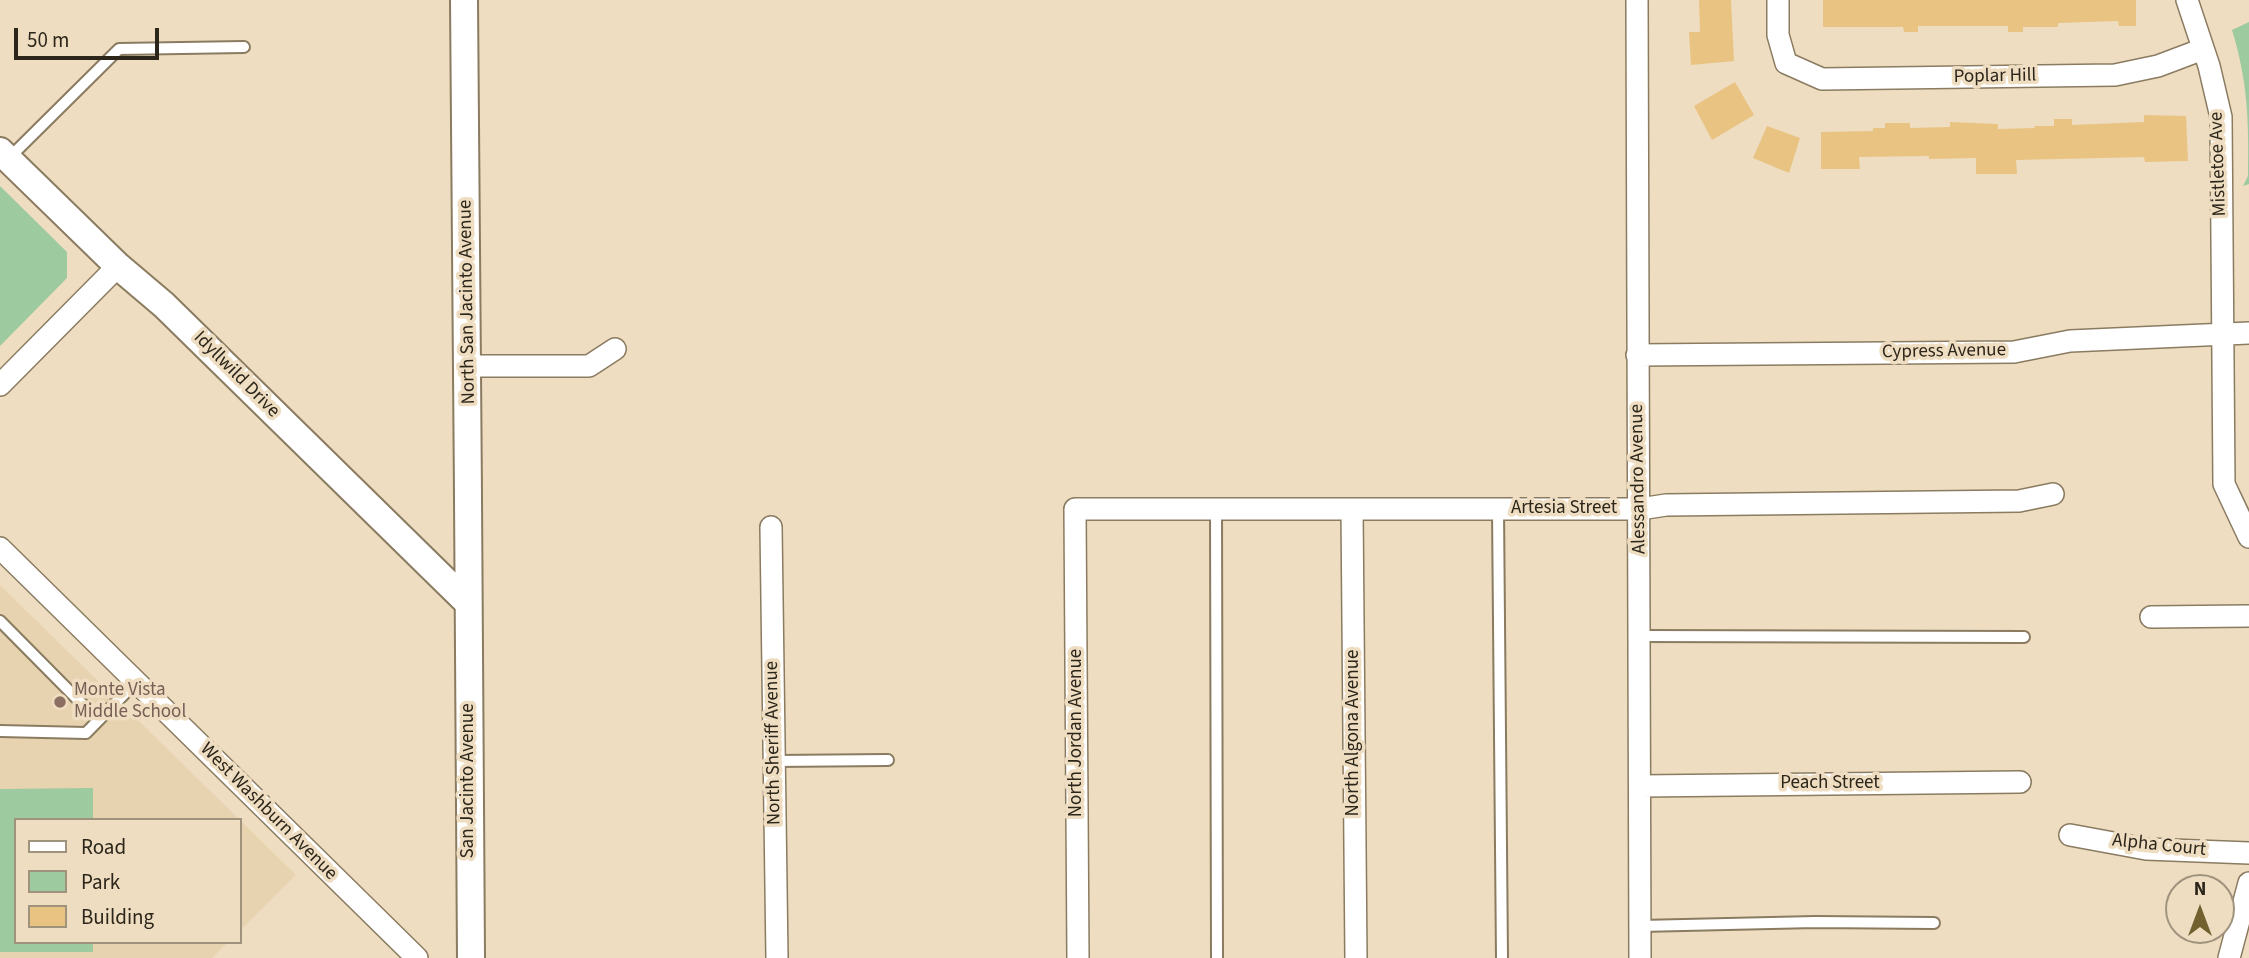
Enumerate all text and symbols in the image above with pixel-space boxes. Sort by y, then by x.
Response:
scale bar [18,14,163,58]
text: 50 m [27,25,69,55]
street label: Poplar Hill [1953,65,2037,89]
street label: Mistletoe Ave [2206,111,2232,217]
street label: North San Jacinto Avenue [455,199,481,405]
street label: Idyllwild Drive [188,327,284,423]
street label: Cypress Avenue [1882,340,2006,364]
street label: Alessandro Avenue [1626,404,1652,554]
street label: Artesia Street [1511,498,1617,520]
street label: North Jordan Avenue [1066,649,1088,817]
street label: North Algona Avenue [1343,650,1365,816]
street label: North Sheriff Avenue [761,661,787,825]
place label: Monte Vista Middle School [74,680,186,724]
marker: Monte Vista Middle School [52,694,68,710]
street label: San Jacinto Avenue [458,703,480,859]
street label: West Washburn Avenue [195,739,341,885]
street label: Peach Street [1780,773,1880,795]
legend [14,818,242,944]
street label: Alpha Court [2111,830,2207,862]
text: Road [81,832,126,862]
text: Park [81,867,120,897]
north arrow [2165,874,2235,944]
text: N [2194,876,2206,903]
text: Building [81,902,154,932]

